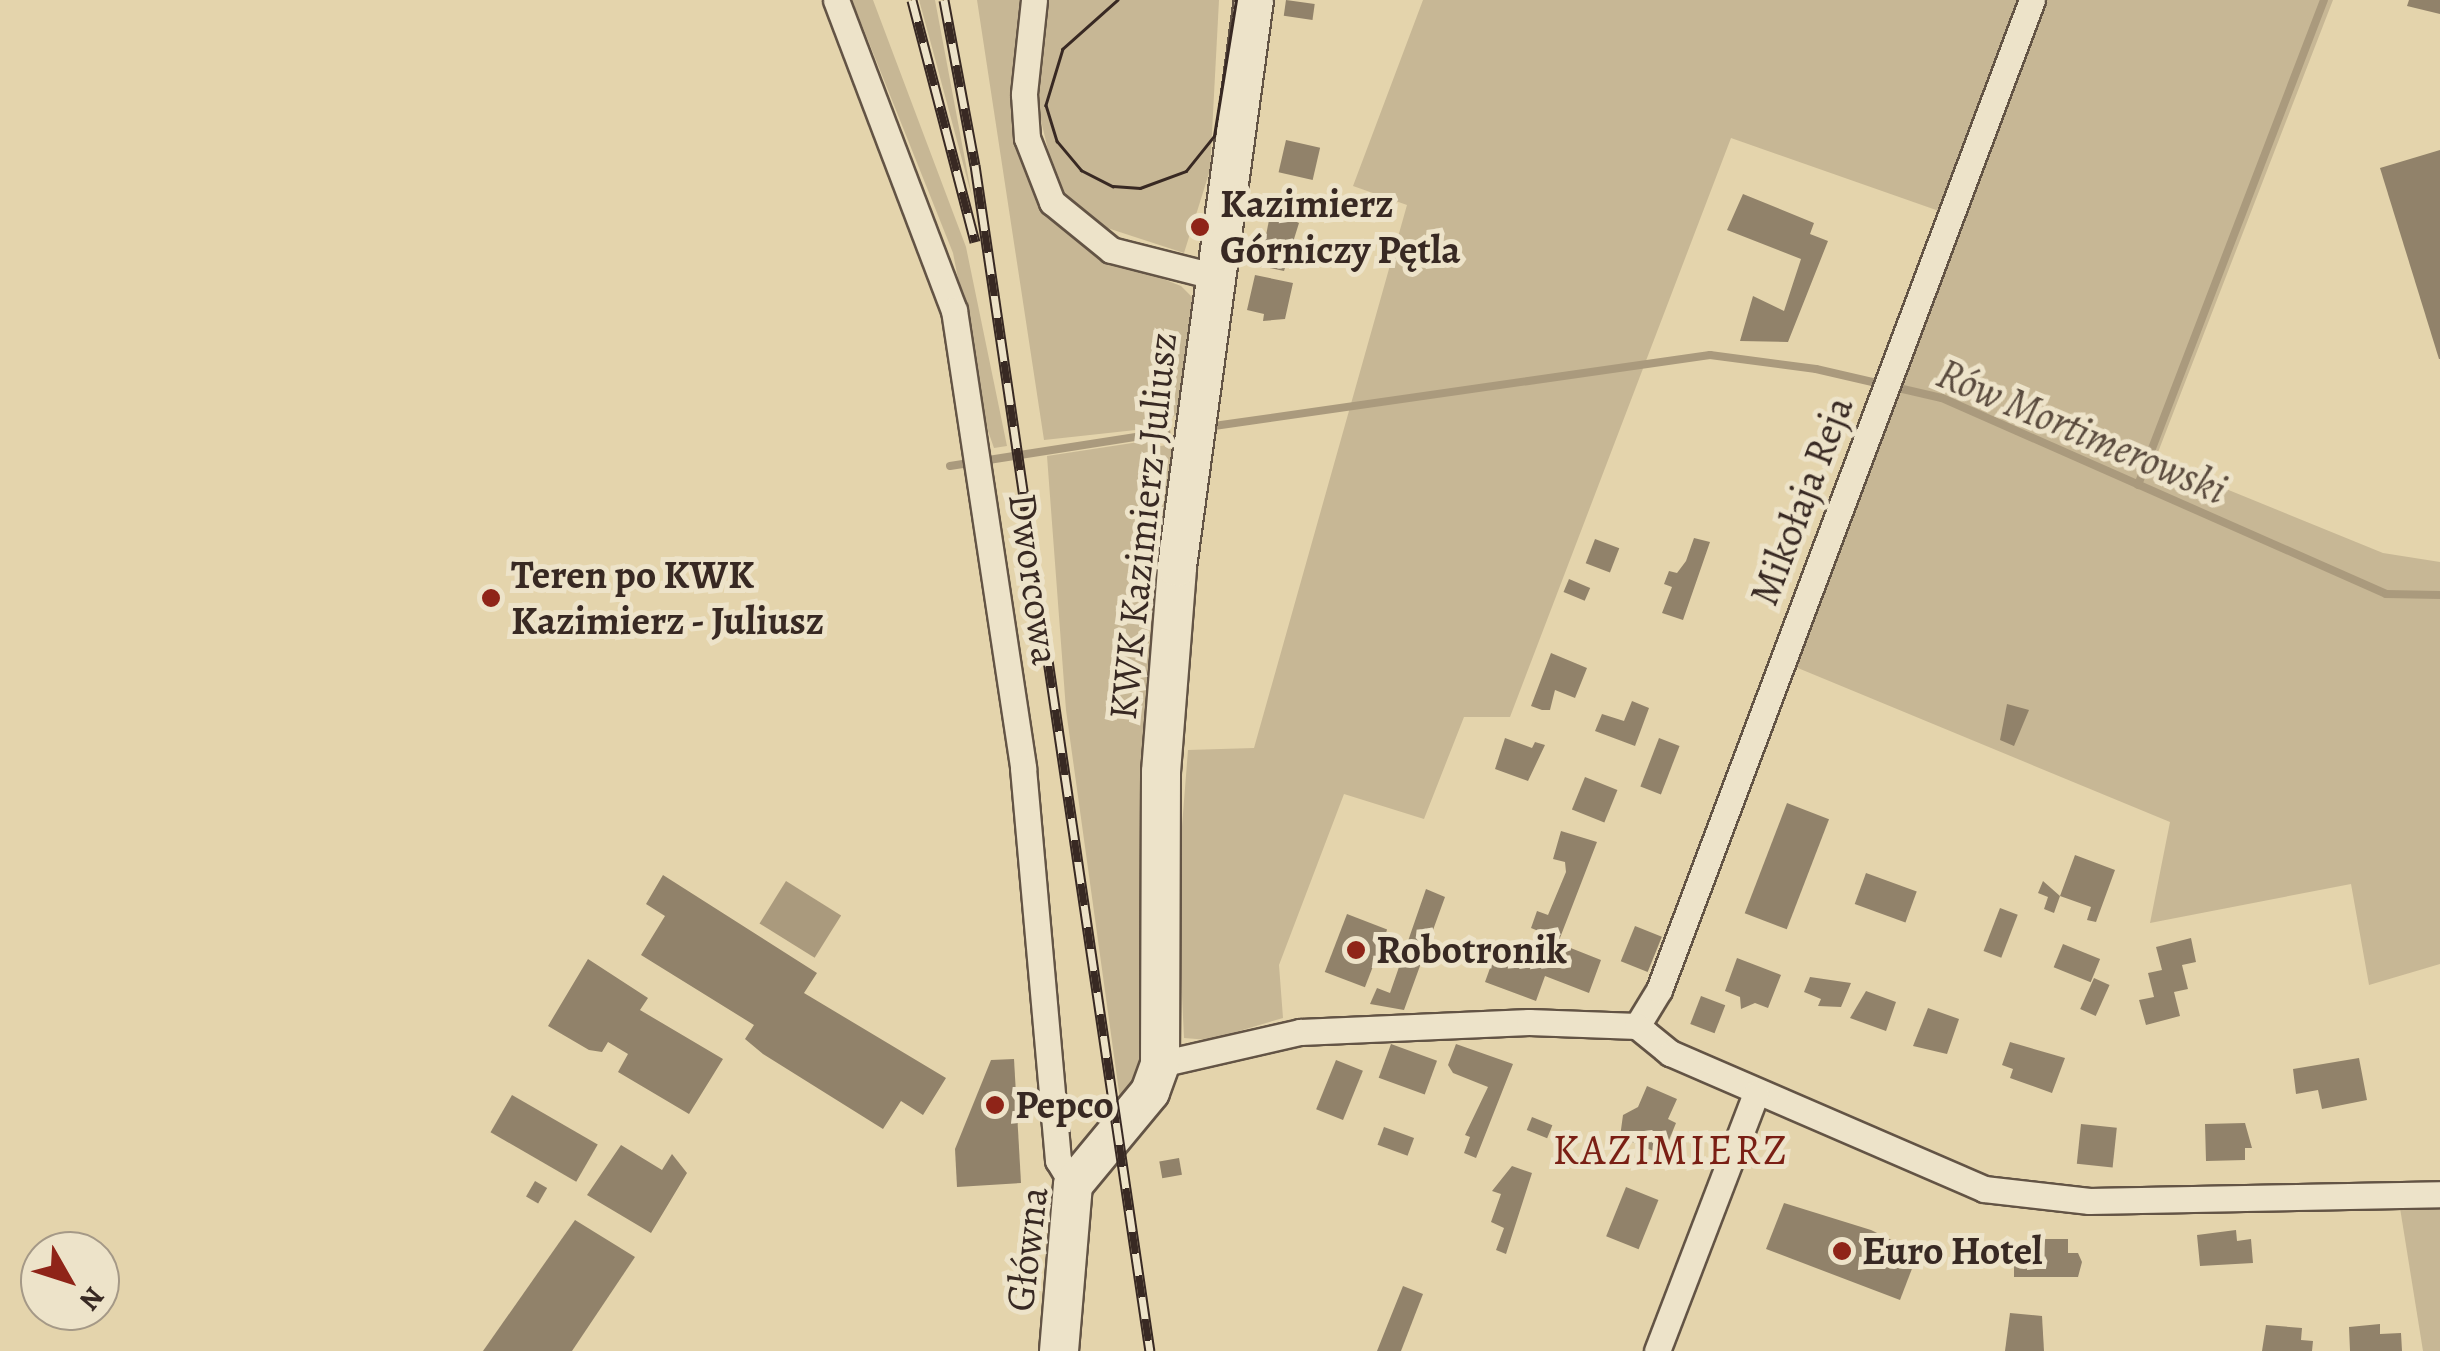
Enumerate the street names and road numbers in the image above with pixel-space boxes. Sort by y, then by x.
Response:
street label: KWK Kazimierz-Juliusz [1099,330,1187,722]
street label: Mikołaja Reja [1740,390,1864,612]
street label: Dworcowa [998,490,1070,668]
street label: Główna [996,1184,1058,1314]

